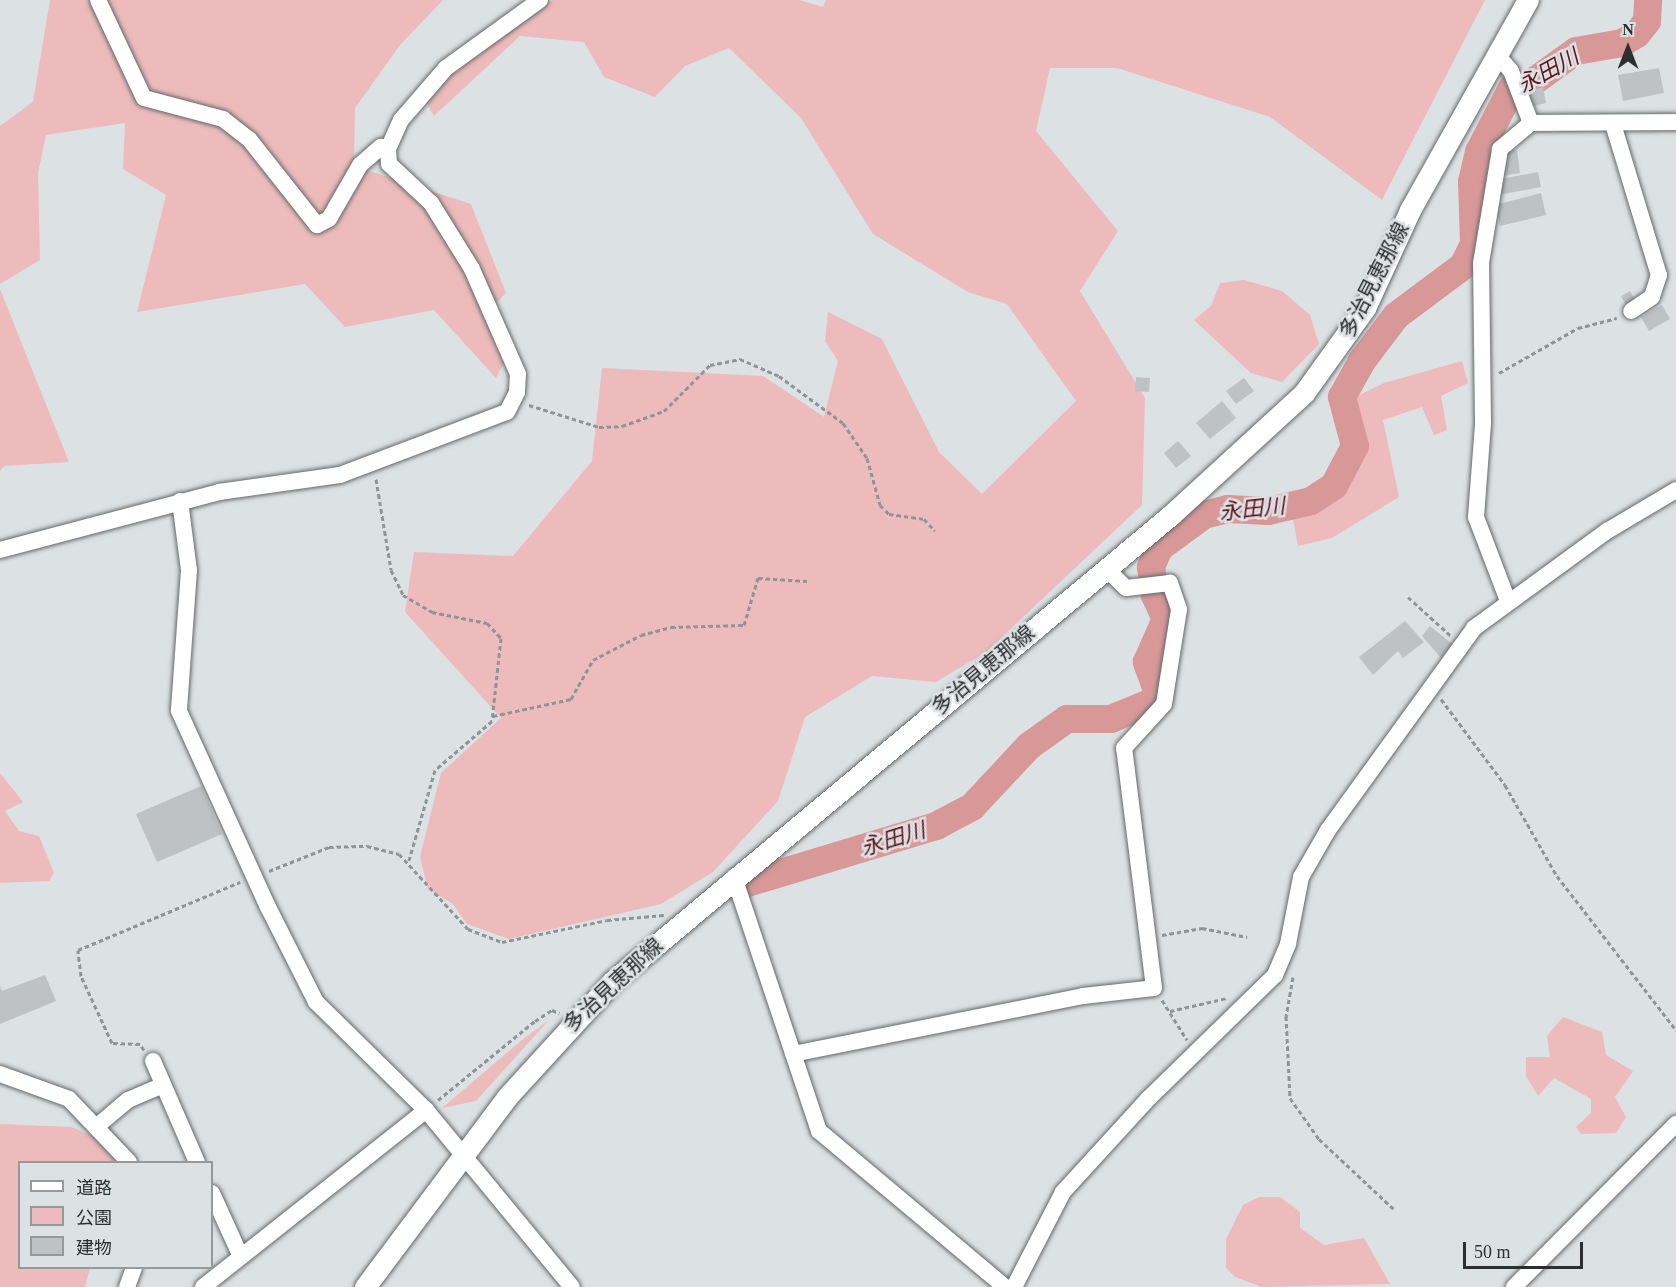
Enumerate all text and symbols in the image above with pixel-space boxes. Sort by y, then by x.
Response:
north arrow [1598,18,1658,78]
text: N [1622,21,1634,38]
water label: 永田川 [1513,43,1583,99]
street label: 多治見恵那線 [1334,218,1414,342]
water label: 永田川 [1218,492,1286,526]
street label: 多治見恵那線 [927,620,1039,720]
water label: 永田川 [858,817,928,861]
street label: 多治見恵那線 [558,933,668,1037]
legend [18,1161,213,1269]
text: 道路 [76,1178,112,1198]
text: 公園 [76,1208,112,1228]
scale bar [1466,1230,1586,1268]
text: 建物 [76,1238,112,1258]
text: 50 m [1474,1242,1511,1262]

